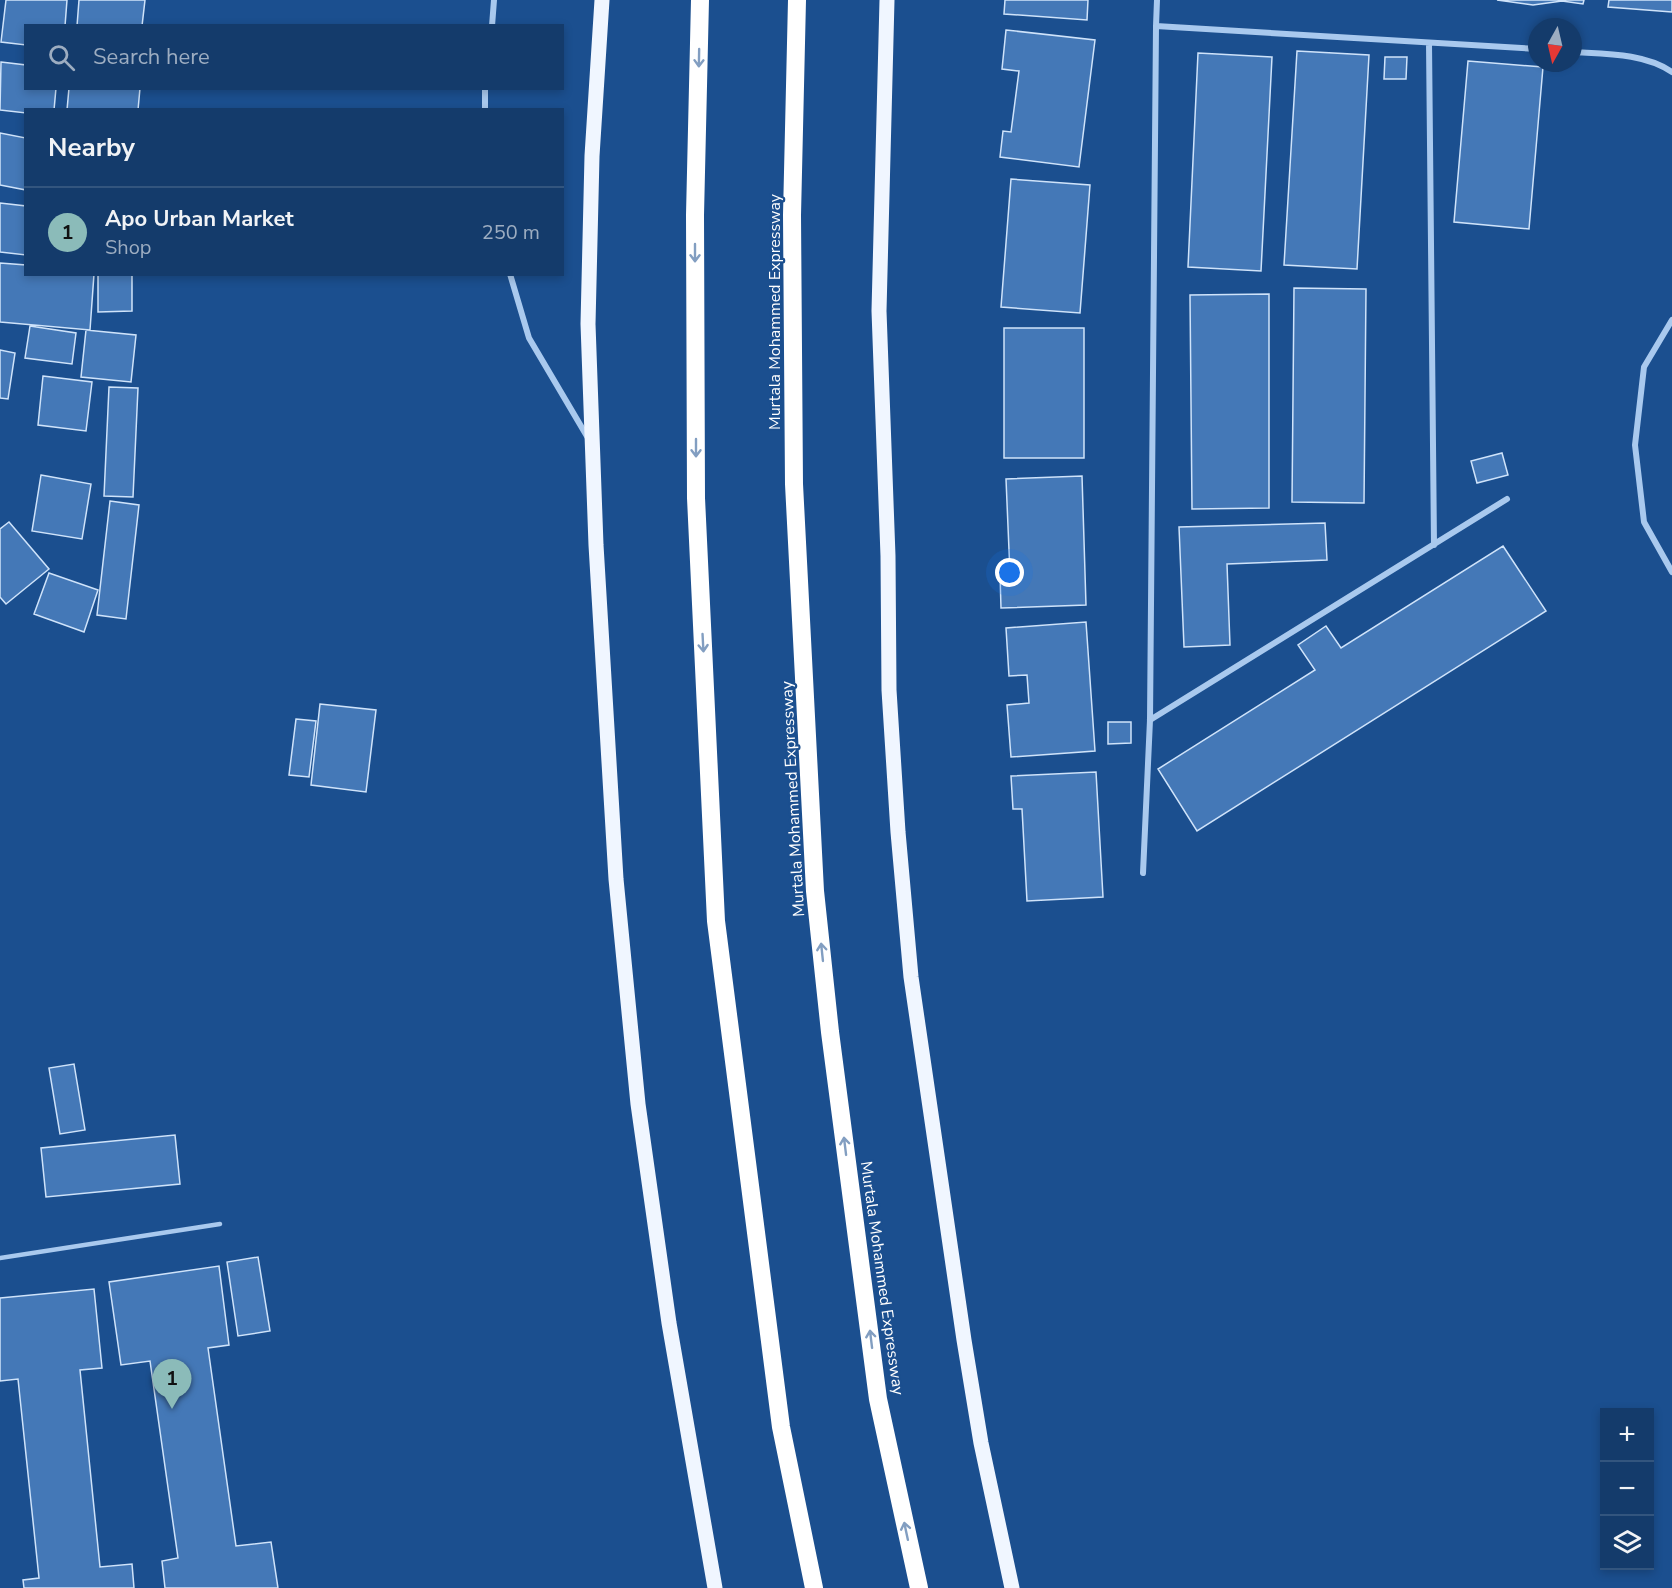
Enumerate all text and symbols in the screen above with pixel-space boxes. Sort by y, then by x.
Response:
north arrow [1528,18,1582,72]
search box [24,24,564,90]
icon: search [45,41,78,74]
text: Search here [93,42,210,72]
one-way arrow [693,48,705,68]
text: Nearby [48,130,135,165]
street label: Murtala Mohammed Expressway [764,193,786,430]
text: Apo Urban Market [105,204,294,234]
text: 1 [62,219,74,246]
text: 250 m [482,219,540,246]
text: Shop [105,234,151,261]
one-way arrow [689,243,701,263]
one-way arrow [690,438,702,458]
your location [995,558,1024,587]
one-way arrow [697,633,708,653]
street label: Murtala Mohammed Expressway [776,680,810,917]
one-way arrow [816,943,827,963]
one-way arrow [840,1136,851,1156]
street label: Murtala Mohammed Expressway [855,1160,909,1397]
one-way arrow [865,1330,876,1350]
pin: 1 [152,1360,192,1409]
map controls [1600,1408,1654,1570]
button: + [1600,1408,1654,1462]
button: − [1600,1462,1654,1516]
button: layers [1600,1516,1654,1570]
one-way arrow [900,1522,912,1541]

